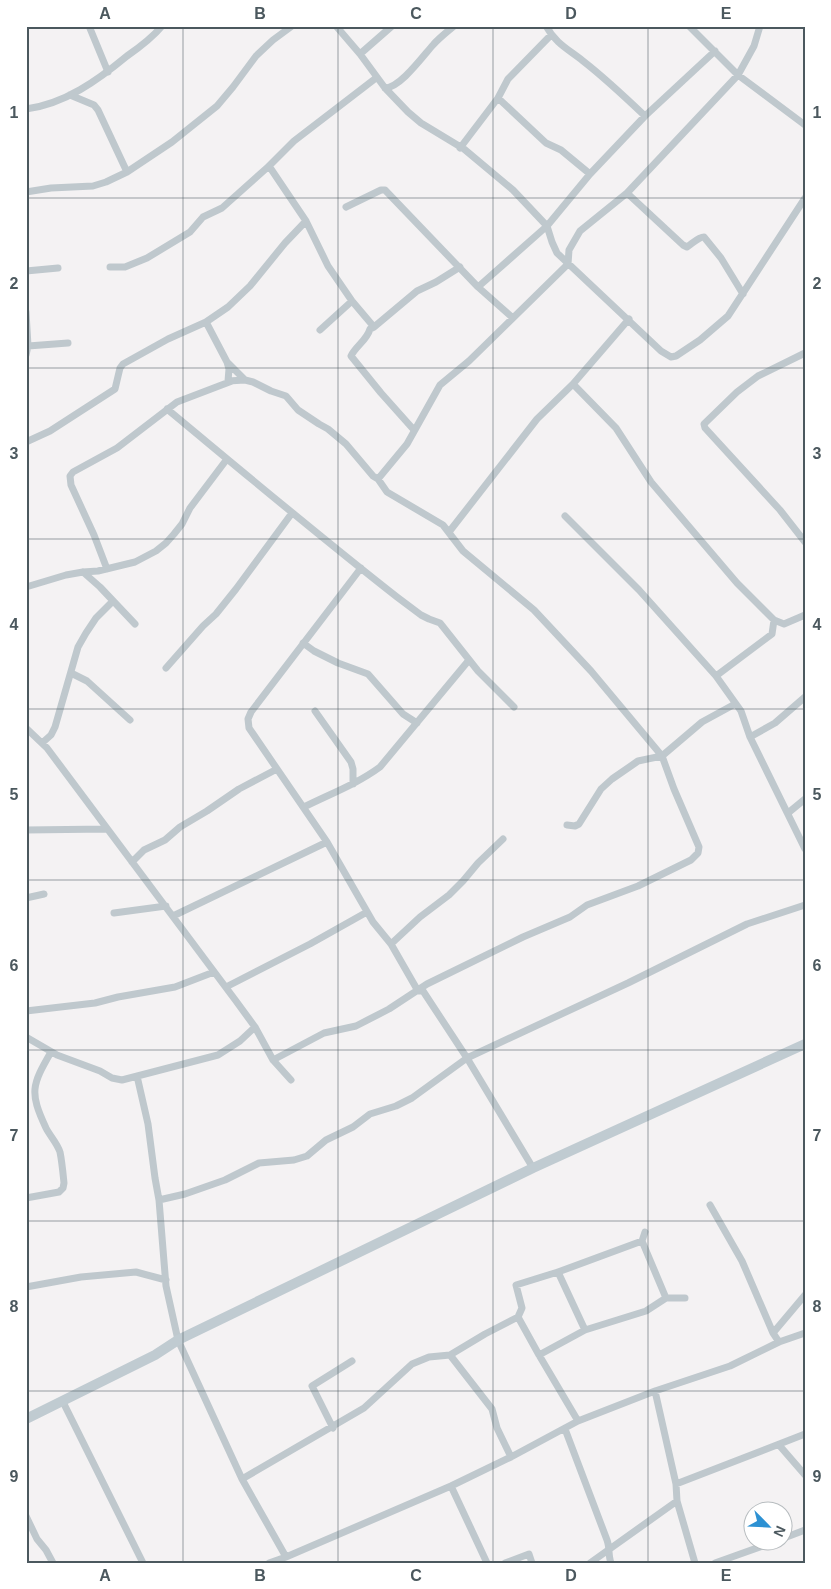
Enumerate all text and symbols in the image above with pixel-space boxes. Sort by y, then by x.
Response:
text: A [99,5,111,22]
text: B [254,5,266,22]
text: C [410,5,422,22]
text: D [565,5,577,22]
text: E [721,5,732,22]
text: 1 [10,104,19,121]
text: 1 [813,104,822,121]
text: 2 [10,275,19,292]
text: 2 [813,275,822,292]
text: 3 [10,445,19,462]
text: 3 [813,445,822,462]
text: 4 [10,616,19,633]
text: 4 [813,616,822,633]
text: 5 [10,786,19,803]
text: 5 [813,786,822,803]
text: 6 [10,957,19,974]
text: 6 [813,957,822,974]
text: 7 [10,1127,19,1144]
text: 7 [813,1127,822,1144]
text: 8 [10,1298,19,1315]
text: 8 [813,1298,822,1315]
text: 9 [10,1468,19,1485]
text: 9 [813,1468,822,1485]
north arrow [744,1502,794,1552]
text: N [771,1523,789,1539]
text: A [99,1567,111,1584]
text: B [254,1567,266,1584]
text: C [410,1567,422,1584]
text: D [565,1567,577,1584]
text: E [721,1567,732,1584]

